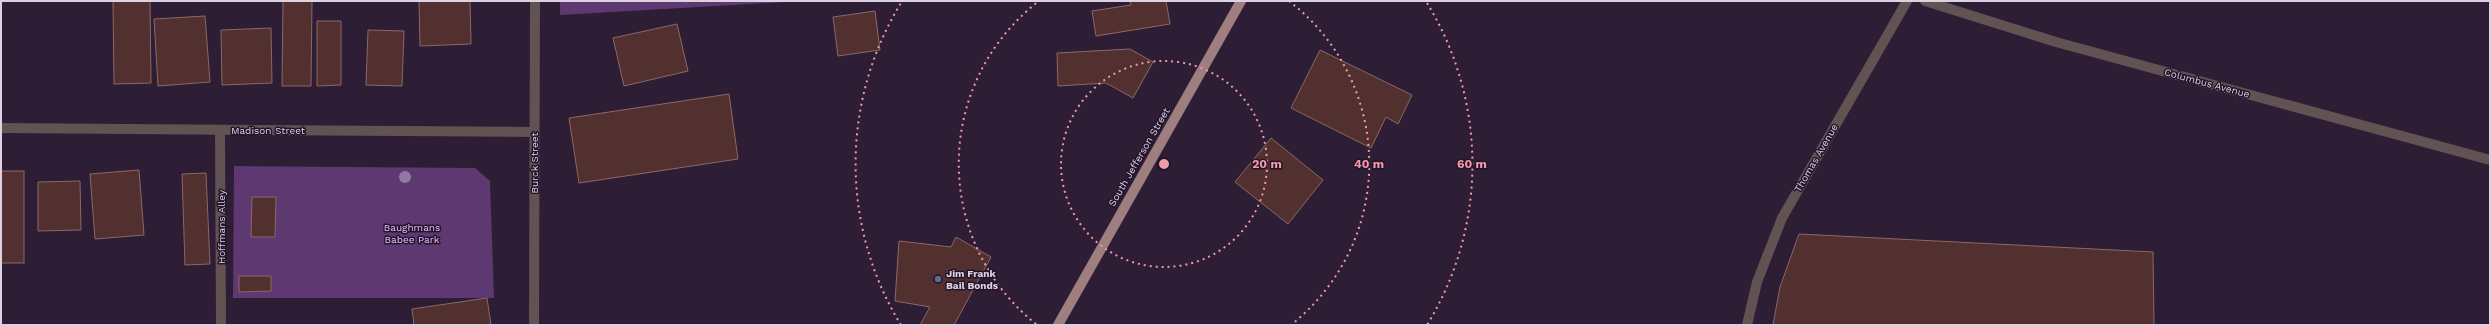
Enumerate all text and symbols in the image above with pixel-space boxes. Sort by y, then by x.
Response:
street label: Columbus Avenue [2163,66,2251,100]
street label: South Jefferson Street [1106,105,1172,208]
street label: Thomas Avenue [1792,122,1840,194]
street label: Madison Street [231,125,306,136]
street label: Burck Street [529,132,540,194]
centre of rings [1157,157,1171,171]
text: 20 m [1252,157,1282,171]
text: 40 m [1354,157,1384,171]
text: 60 m [1457,157,1487,171]
street label: Hoffmans Alley [216,189,227,264]
park label: Baughmans Babee Park [384,222,440,245]
place label: Jim Frank Bail Bonds [946,268,999,291]
marker: Jim Frank Bail Bonds [933,274,943,284]

